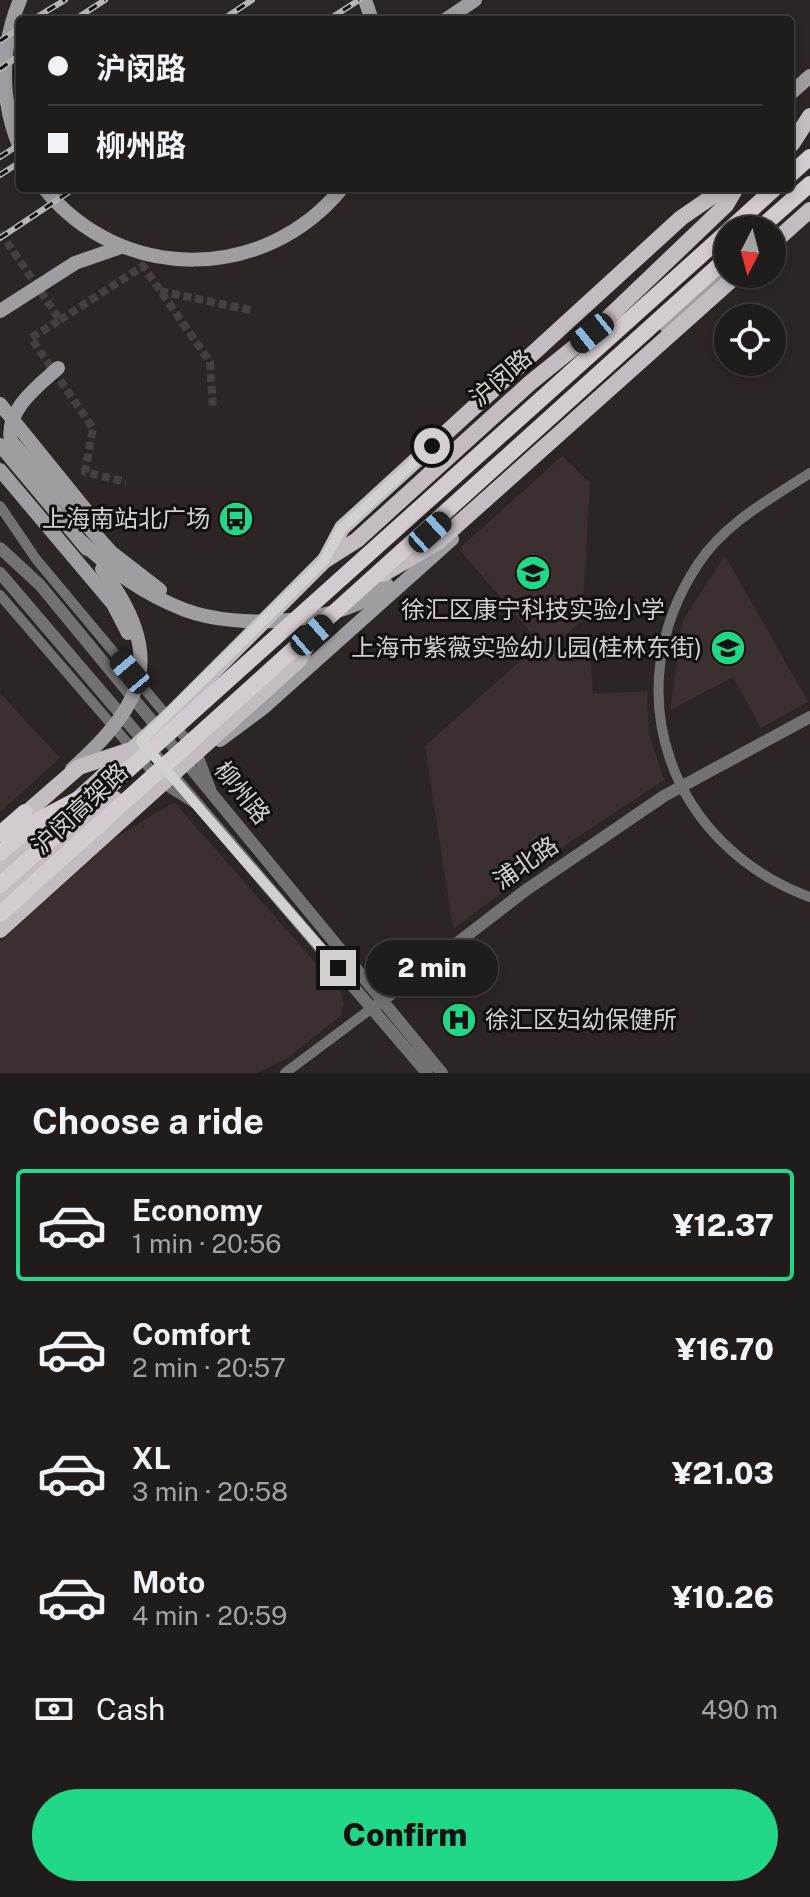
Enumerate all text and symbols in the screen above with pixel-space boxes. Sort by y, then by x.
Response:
text: 沪闵路 [96,50,186,86]
text: 柳州路 [96,127,186,163]
north arrow [714,216,786,288]
map controls [714,216,786,376]
button: locate [714,304,786,376]
car [566,309,618,357]
street label: 沪闵路 [464,343,537,411]
route start [414,428,450,464]
bus stop icon: 上海南站北广场 [217,500,255,538]
place label: 上海南站北广场 [42,504,210,532]
car [404,507,456,557]
school or university icon: 徐汇区康宁科技实验小学 [514,554,552,592]
place label: 徐汇区康宁科技实验小学 [401,595,665,623]
car [286,610,338,660]
school or university icon: 上海市紫薇实验幼儿园(桂林东街) [709,629,747,667]
place label: 上海市紫薇实验幼儿园(桂林东街) [351,633,702,661]
car [105,646,155,698]
street label: 柳州路 [209,756,276,829]
street label: 沪闵高架路 [26,757,133,859]
street label: 浦北路 [488,830,563,894]
callout: 2 min [366,940,498,996]
route end [320,950,356,986]
text: 2 min [397,952,467,983]
hospital icon: 徐汇区妇幼保健所 [440,1001,478,1039]
place label: 徐汇区妇幼保健所 [485,1005,677,1033]
text: Choose a ride [32,1100,264,1142]
icon: car [36,1189,108,1261]
text: Economy [132,1192,263,1228]
text: ¥12.37 [673,1207,774,1243]
text: 1 min · 20:56 [132,1228,282,1259]
icon: car [36,1313,108,1385]
text: Comfort [132,1316,251,1352]
text: ¥16.70 [676,1331,774,1367]
text: 2 min · 20:57 [132,1352,286,1383]
icon: car [36,1437,108,1509]
text: XL [132,1440,171,1476]
text: ¥21.03 [672,1455,774,1491]
text: 3 min · 20:58 [132,1476,288,1507]
icon: car [36,1561,108,1633]
text: Moto [132,1564,205,1600]
text: ¥10.26 [671,1579,774,1615]
text: 4 min · 20:59 [132,1600,287,1631]
icon: cash [32,1687,76,1731]
text: Cash [96,1691,165,1727]
text: 490 m [701,1694,778,1725]
button: Confirm [32,1789,778,1881]

